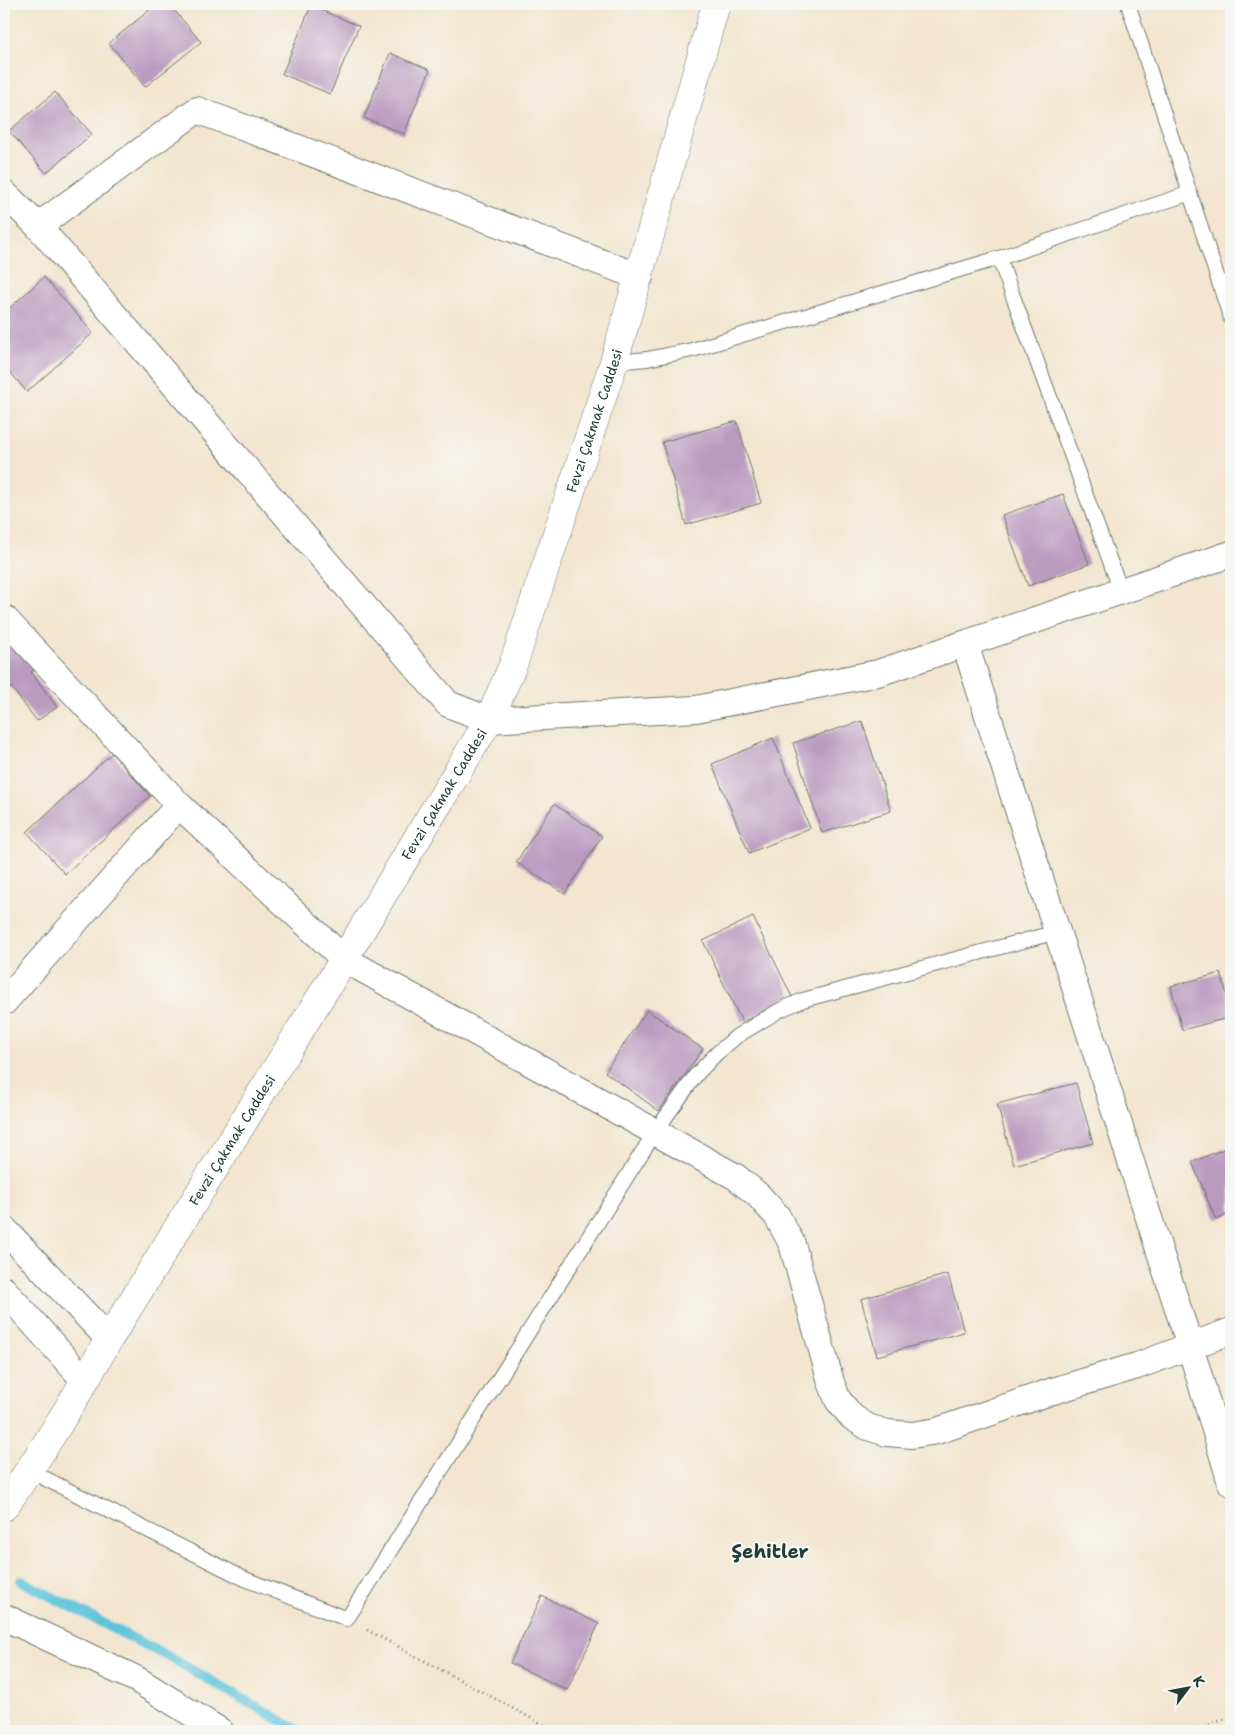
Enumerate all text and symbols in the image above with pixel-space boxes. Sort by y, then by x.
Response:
street label: Fevzi Çakmak Caddesi [562,347,626,495]
street label: Fevzi Çakmak Caddesi [397,725,491,863]
street label: Fevzi Çakmak Caddesi [185,1071,279,1209]
district label: Şehitler [731,1539,809,1564]
north arrow [1162,1662,1212,1712]
text: K [1189,1672,1209,1690]

